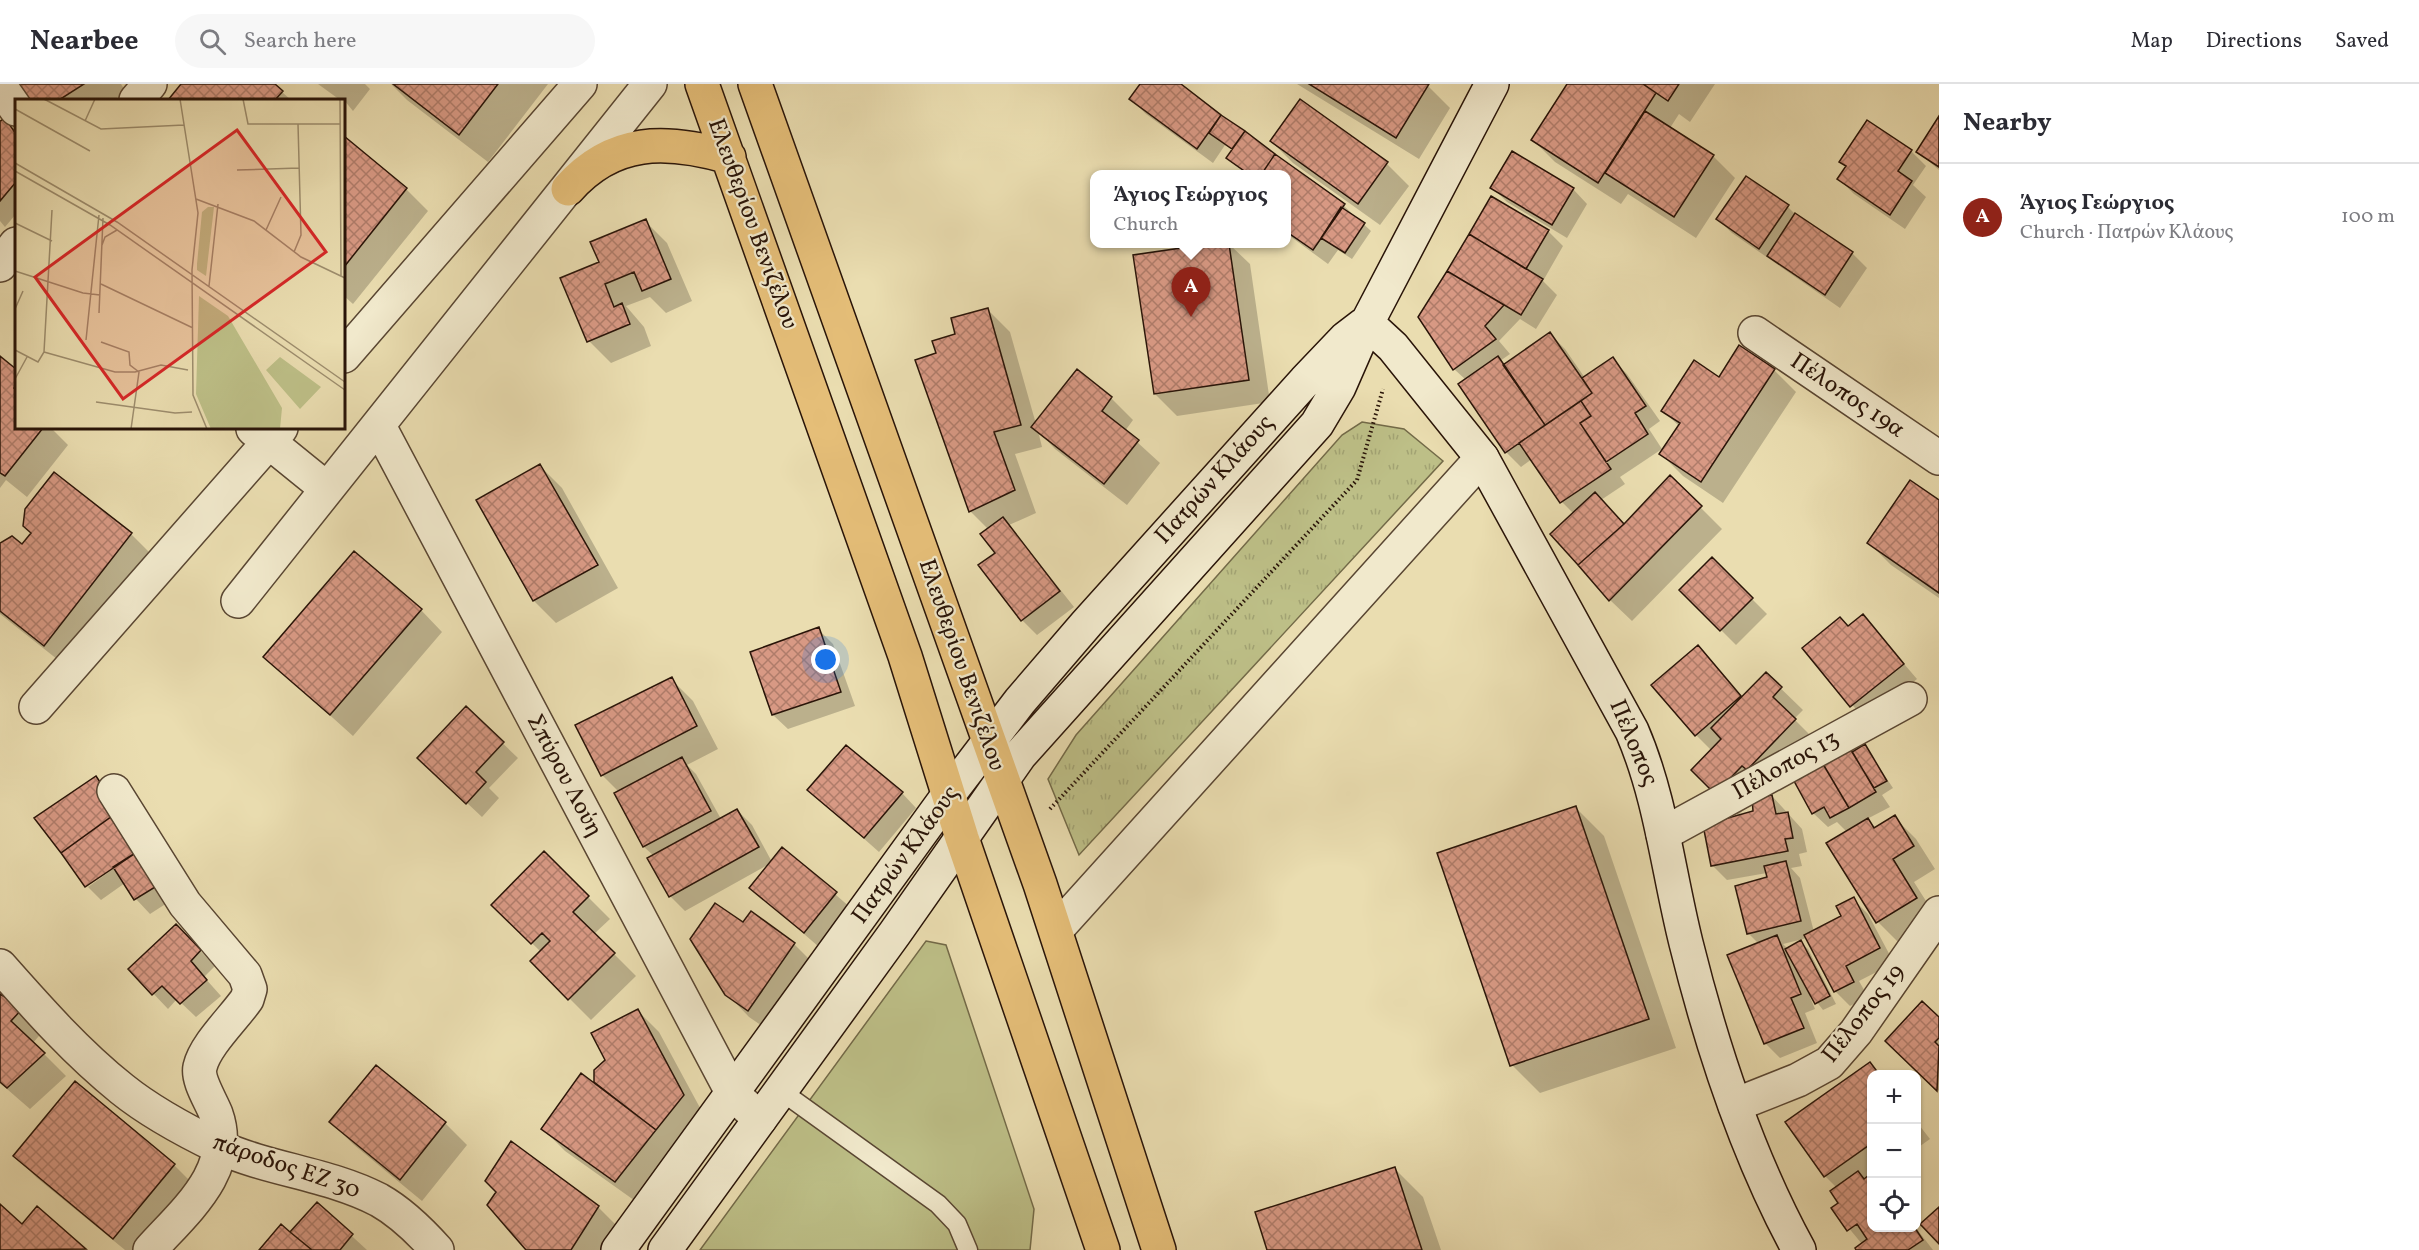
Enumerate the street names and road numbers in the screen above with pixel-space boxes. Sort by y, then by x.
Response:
street label: Ελευθερίου Βενιζέλου [698,114,806,334]
street label: Πέλοπος 19α [1783,345,1911,447]
street label: Πατρών Κλάους [1147,408,1283,552]
street label: Ελευθερίου Βενιζέλου [909,554,1013,776]
street label: Πέλοπος [1600,695,1666,791]
street label: Σπύρου Λούη [517,708,611,844]
street label: Πέλοπος 13 [1726,723,1846,809]
street label: Πατρών Κλάους [844,779,968,931]
street label: Πέλοπος 19 [1814,957,1914,1071]
street label: πάροδος ΕΖ 30 [207,1126,365,1208]

